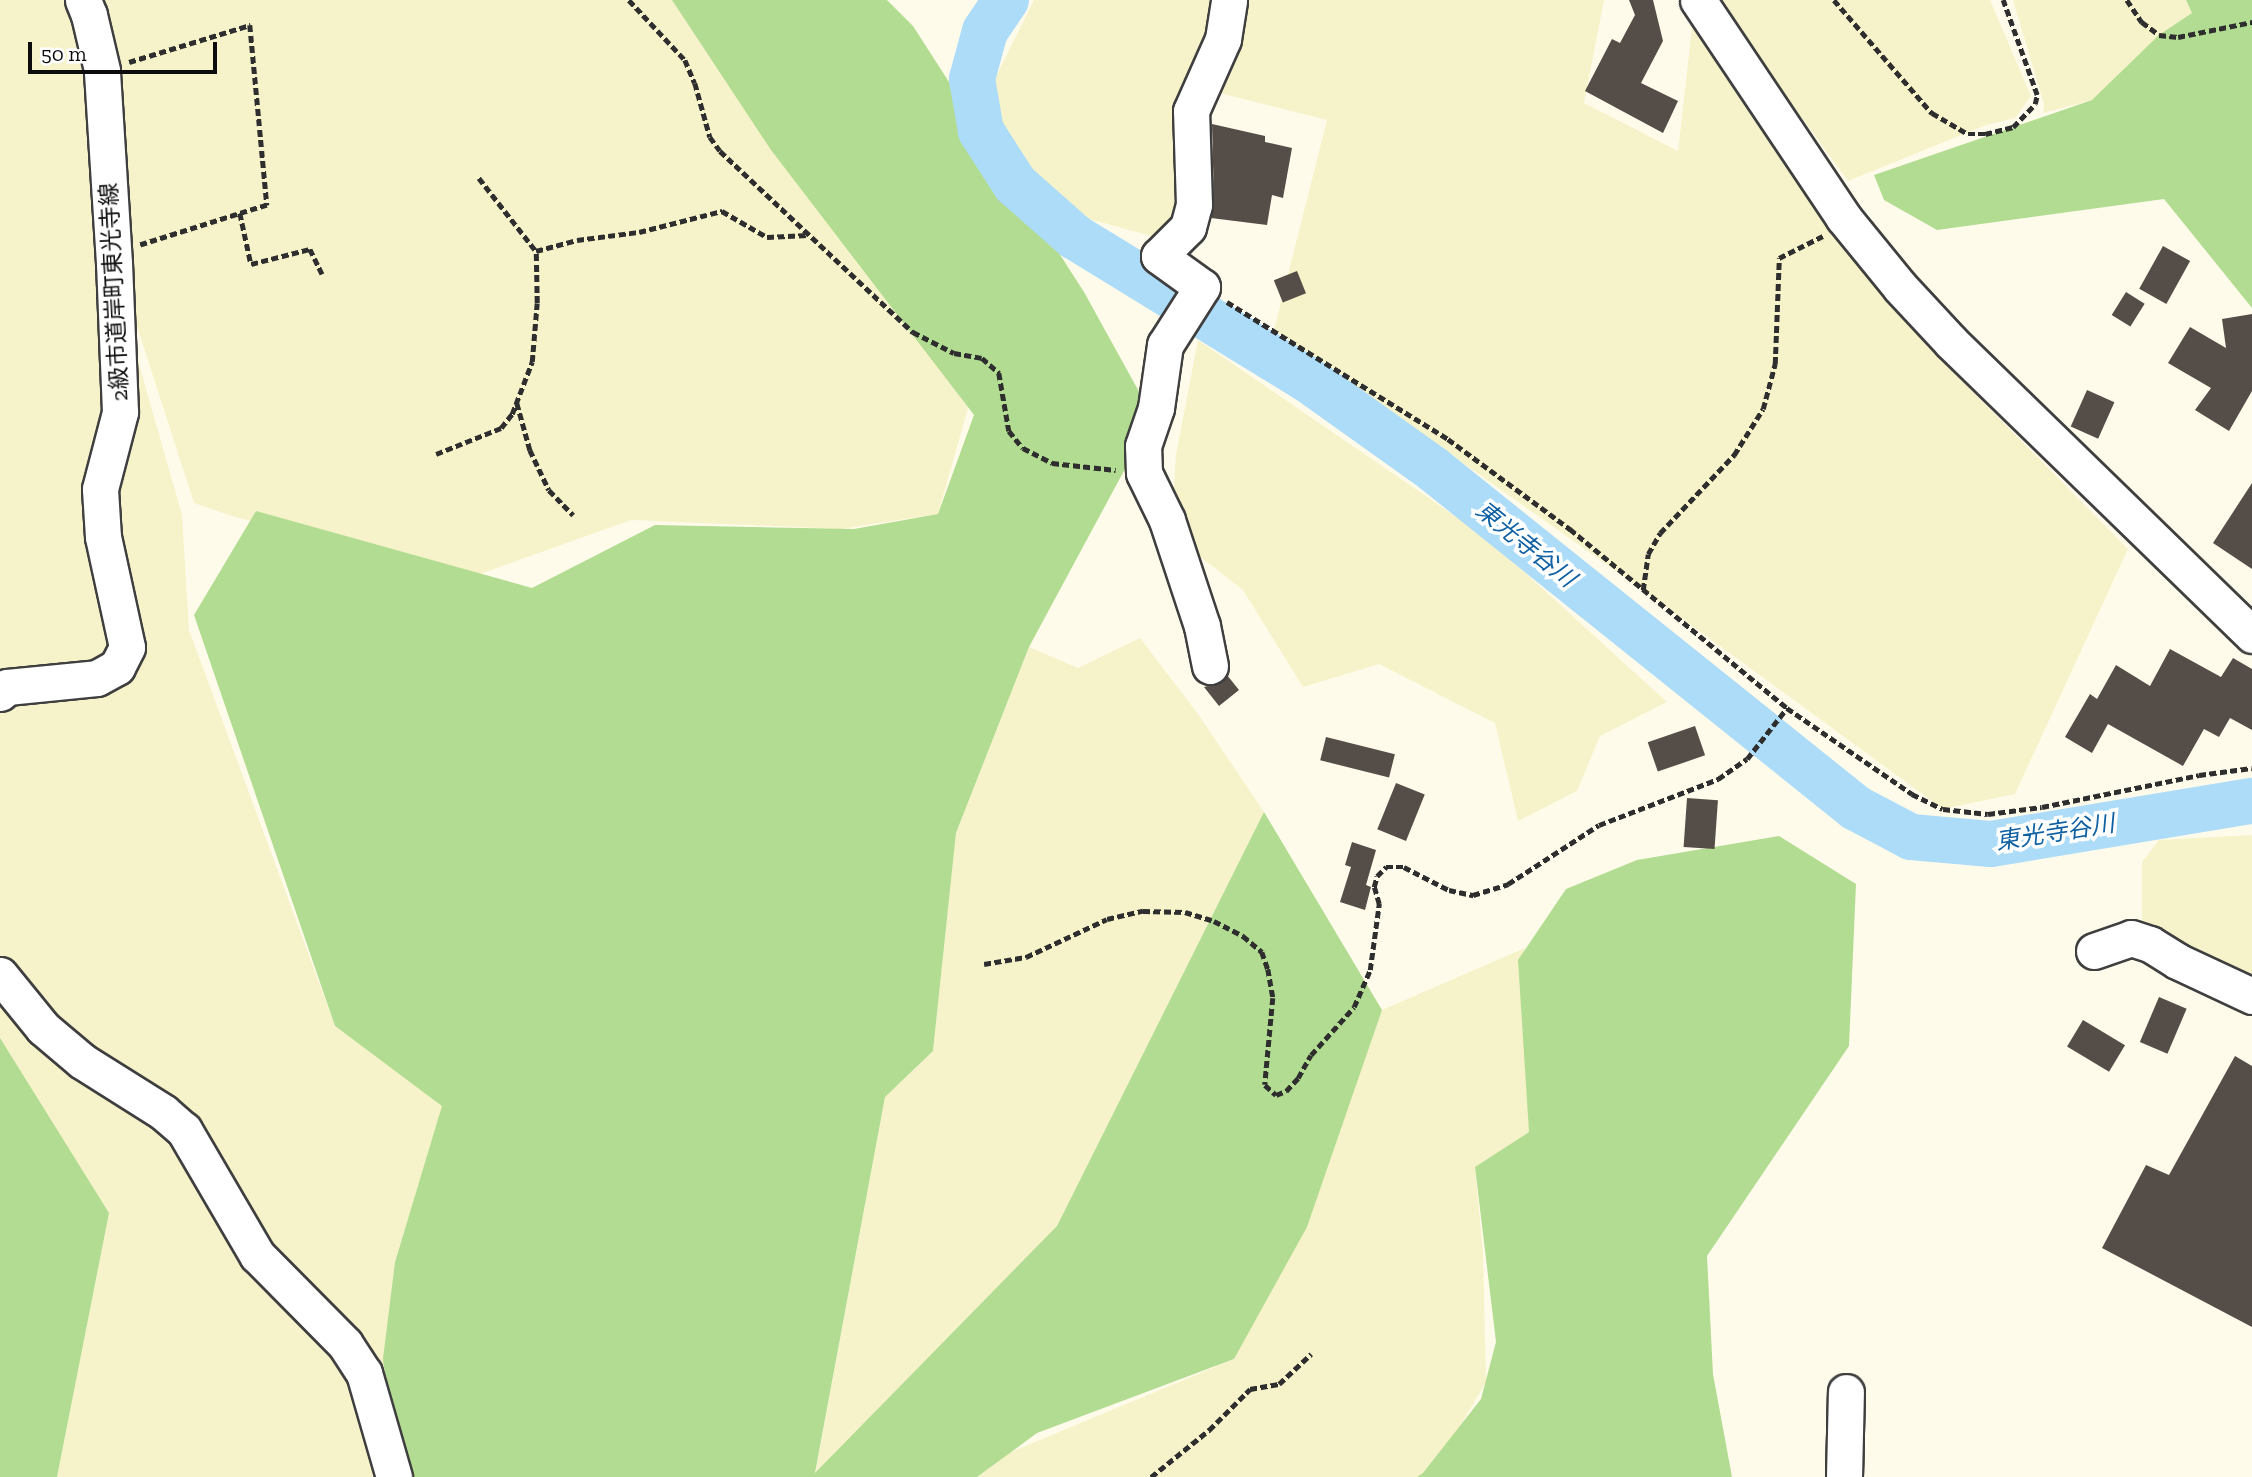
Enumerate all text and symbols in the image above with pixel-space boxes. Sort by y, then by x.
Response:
scale bar [32,28,220,72]
text: 50 m [41,41,87,66]
street label: 2級市道岸町東光寺線 [94,182,134,402]
water label: 東光寺谷川 [1470,495,1582,593]
water label: 東光寺谷川 [1993,808,2117,856]

